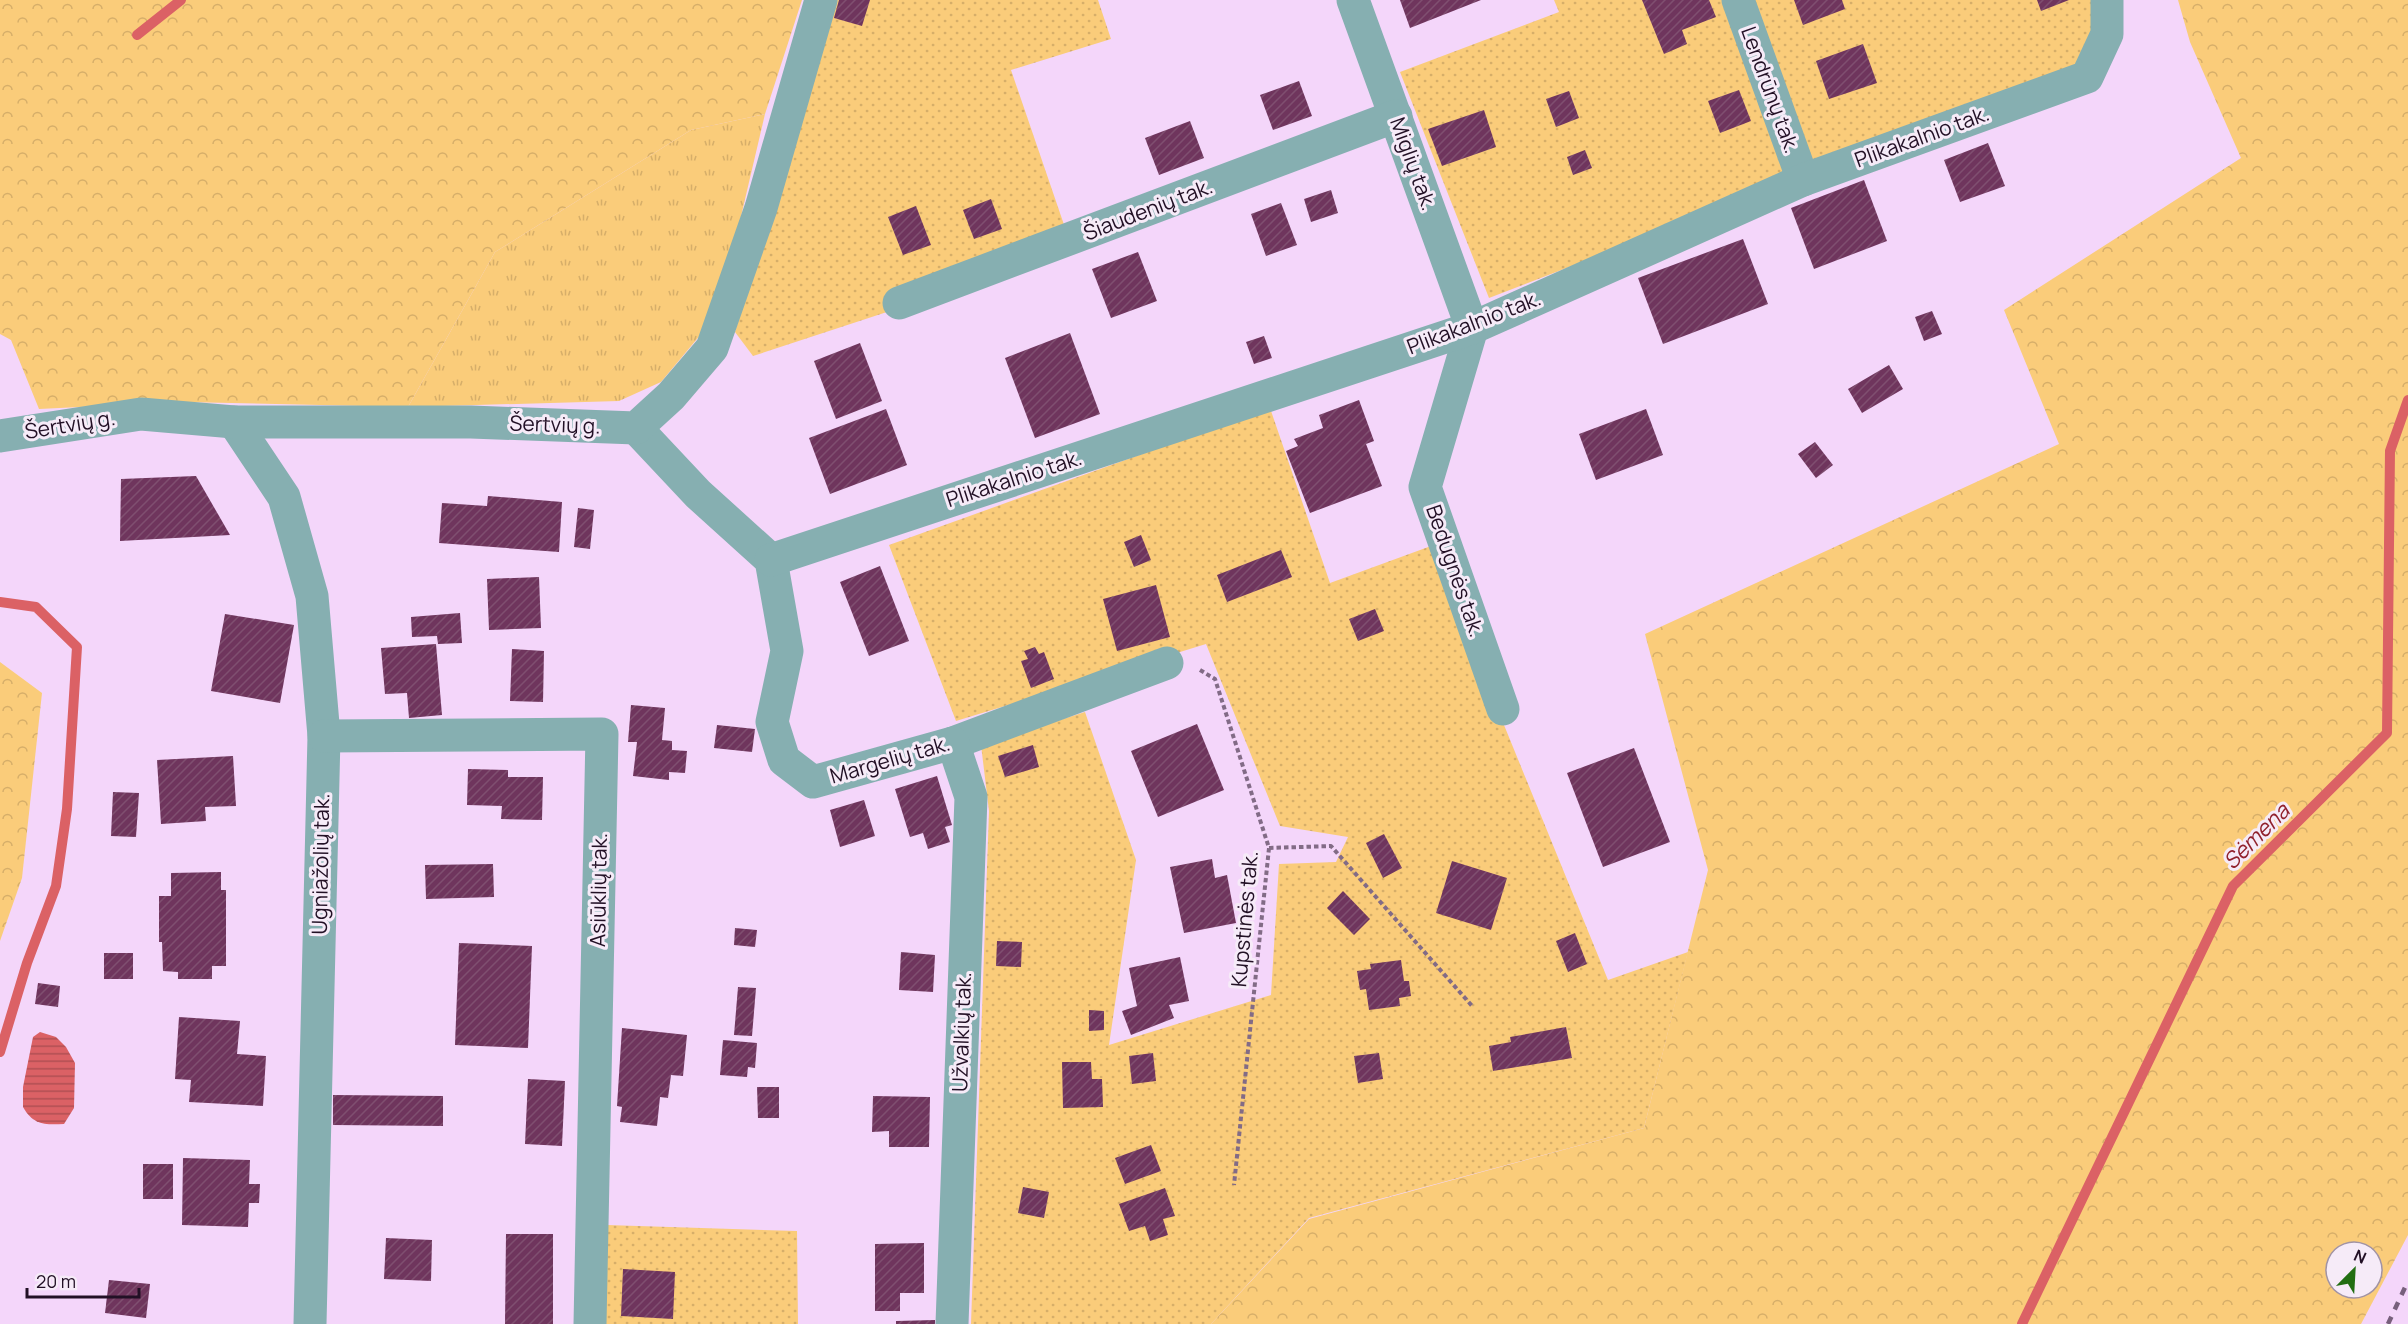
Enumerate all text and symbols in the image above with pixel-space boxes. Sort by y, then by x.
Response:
street label: Lendrūnų tak. [1735,23,1807,157]
street label: Plikakalnio tak. [1850,99,1993,173]
street label: Miglių tak. [1384,113,1444,214]
street label: Šiaudenių tak. [1079,172,1216,247]
street label: Plikakalnio tak. [1403,284,1545,360]
street label: Šertvių g. [23,403,117,445]
street label: Šertvių g. [509,408,601,440]
street label: Plikakalnio tak. [942,443,1085,513]
street label: Bedugnės tak. [1420,501,1492,641]
street label: Margelių tak. [827,729,953,790]
street label: Ugniažolių tak. [305,793,335,935]
water label: Sėmena [2216,795,2297,876]
street label: Asiūklių tak. [583,833,613,947]
street label: Kupstinės tak. [1224,850,1264,988]
street label: Užvalkių tak. [945,971,977,1093]
north arrow [2324,1240,2384,1300]
text: N [2350,1244,2370,1269]
scale bar [27,1261,140,1299]
text: 20 m [36,1269,76,1293]

